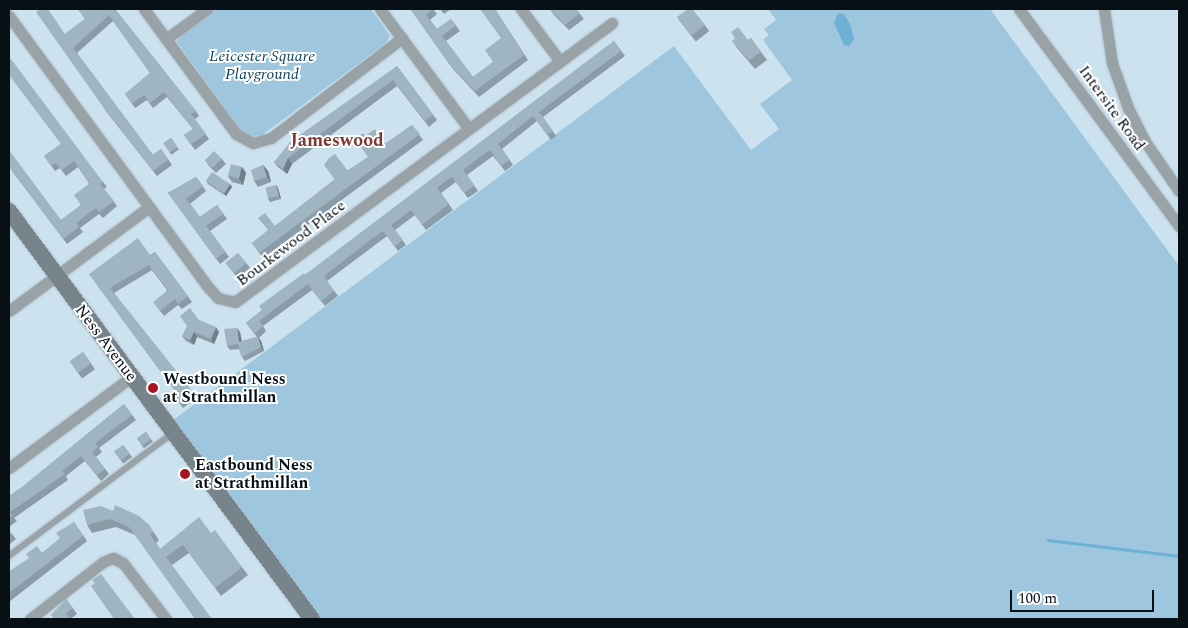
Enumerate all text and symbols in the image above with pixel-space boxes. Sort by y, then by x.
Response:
park label: Leicester Square Playground [209,46,315,84]
street label: Intersite Road [1075,62,1149,154]
district label: Jameswood [290,130,384,152]
street label: Bourkewood Place [233,196,349,290]
street label: Ness Avenue [71,301,141,385]
place label: Westbound Ness at Strathmillan [163,369,286,407]
marker: Westbound Ness at Strathmillan [147,382,159,394]
place label: Eastbound Ness at Strathmillan [195,455,313,493]
marker: Eastbound Ness at Strathmillan [179,468,191,480]
scale bar [1013,580,1157,612]
text: 100 m [1018,587,1057,610]

